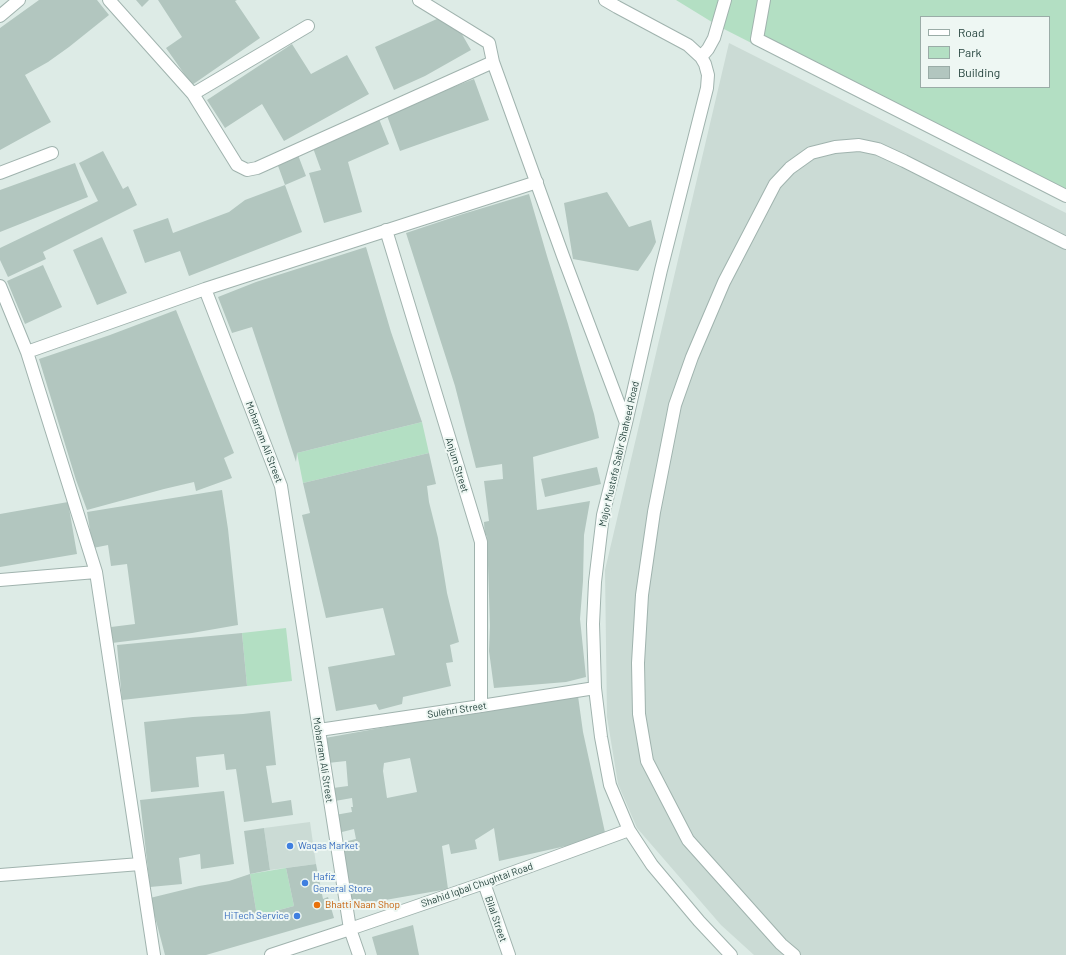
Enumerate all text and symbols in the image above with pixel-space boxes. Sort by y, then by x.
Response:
legend [920,16,1050,88]
text: Road [958,25,985,39]
text: Park [958,45,982,59]
text: Building [958,65,1000,79]
street label: Major Mustafa Sabir Shaheed Road [596,380,642,528]
street label: Moharram Ali Street [243,400,285,484]
street label: Anjum Street [443,436,471,494]
street label: Sulehri Street [427,699,487,721]
street label: Moharram Ali Street [310,717,336,803]
place label: Waqas Market [298,840,358,852]
marker: Waqas Market [285,841,295,851]
street label: Shahid Iqbal Chughtai Road [419,860,535,910]
place label: Hafiz General Store [313,871,372,894]
marker: Hafiz General Store [300,878,310,888]
street label: Bilal Street [483,894,509,944]
place label: Bhatti Naan Shop [325,899,400,911]
marker: Bhatti Naan Shop [312,900,322,910]
place label: HiTech Service [224,910,289,922]
marker: HiTech Service [292,911,302,921]

